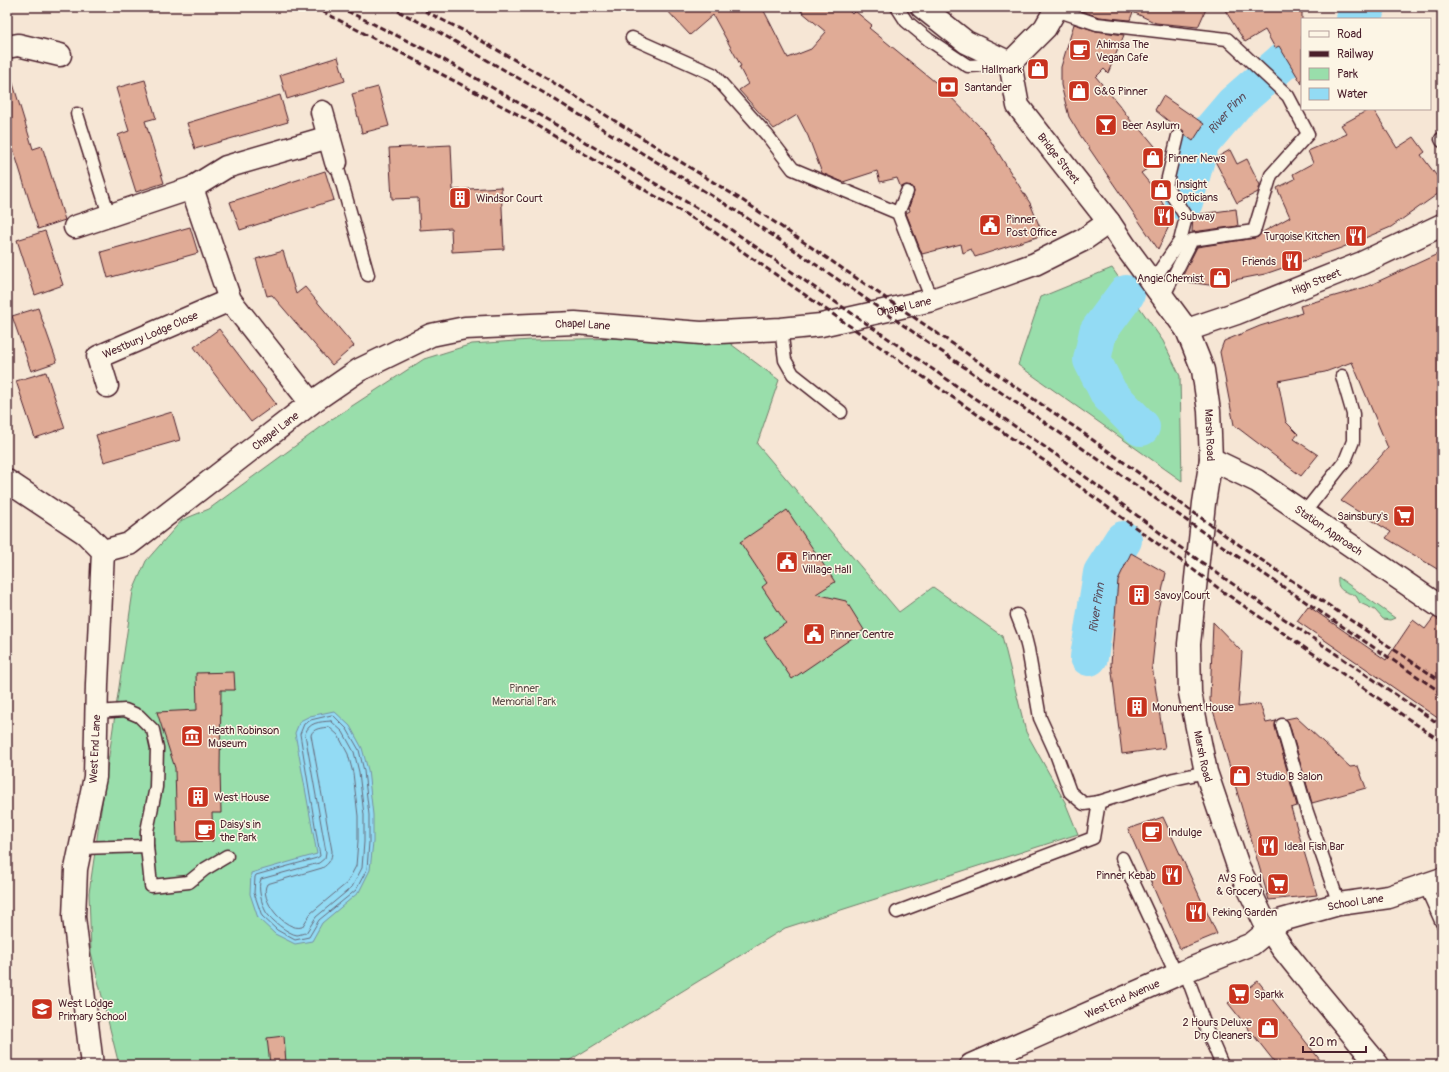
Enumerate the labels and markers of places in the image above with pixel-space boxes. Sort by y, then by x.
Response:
cafe icon: Ahimsa The Vegan Cafe [1067,37,1093,63]
place label: Ahimsa The Vegan Cafe [1096,38,1149,64]
shop icon: Hallmark [1025,56,1051,82]
place label: Hallmark [981,63,1022,76]
bank icon: Santander [935,74,961,100]
shop icon: G&G Pinner [1066,78,1092,104]
place label: Santander [964,81,1012,94]
place label: G&G Pinner [1094,85,1148,98]
bar icon: Beer Asylum [1093,112,1119,138]
place label: Beer Asylum [1122,119,1180,132]
shop icon: Pinner News [1140,145,1166,171]
place label: Pinner News [1168,152,1225,165]
shop icon: Insight Opticians [1148,177,1174,203]
place label: Insight Opticians [1176,178,1218,204]
building icon: Windsor Court [447,185,473,211]
place label: Windsor Court [476,192,543,205]
restaurant icon: Subway [1151,203,1177,229]
place label: Subway [1180,210,1215,223]
public building icon: Pinner Post Office [977,212,1003,238]
place label: Pinner Post Office [1006,213,1057,239]
restaurant icon: Turqoise Kitchen [1343,223,1369,249]
place label: Turqoise Kitchen [1264,230,1340,243]
restaurant icon: Friends [1279,248,1305,274]
place label: Friends [1242,255,1276,268]
shop icon: Angie Chemist [1207,265,1233,291]
place label: Angie Chemist [1137,272,1205,285]
supermarket icon: Sainsbury's [1391,503,1417,529]
place label: Sainsbury's [1337,510,1388,523]
public building icon: Pinner Village Hall [774,549,800,575]
place label: Pinner Village Hall [802,550,852,576]
building icon: Savoy Court [1126,582,1152,608]
place label: Savoy Court [1154,589,1211,602]
public building icon: Pinner Centre [801,621,827,647]
place label: Pinner Centre [830,628,894,641]
building icon: Monument House [1124,694,1150,720]
place label: Monument House [1152,701,1234,714]
museum icon: Heath Robinson Museum [179,723,205,749]
place label: Heath Robinson Museum [208,724,279,750]
shop icon: Studio B Salon [1227,763,1253,789]
place label: Studio B Salon [1256,770,1323,783]
building icon: West House [185,784,211,810]
place label: West House [214,791,270,804]
cafe icon: Daisy's in the Park [192,817,218,843]
place label: Daisy's in the Park [219,818,261,844]
cafe icon: Indulge [1139,819,1165,845]
place label: Indulge [1168,826,1202,839]
restaurant icon: Ideal Fish Bar [1255,833,1281,859]
place label: Ideal Fish Bar [1284,840,1345,853]
restaurant icon: Pinner Kebab [1159,862,1185,888]
place label: Pinner Kebab [1096,869,1156,882]
supermarket icon: AVS Food & Grocery [1265,871,1291,897]
place label: AVS Food & Grocery [1216,872,1262,898]
restaurant icon: Peking Garden [1183,899,1209,925]
place label: Peking Garden [1212,906,1277,919]
supermarket icon: Sparkk [1226,981,1252,1007]
place label: Sparkk [1254,988,1284,1001]
school or university icon: West Lodge Primary School [29,996,55,1022]
place label: West Lodge Primary School [58,997,127,1023]
shop icon: 2 Hours Deluxe Dry Cleaners [1255,1015,1281,1041]
place label: 2 Hours Deluxe Dry Cleaners [1182,1016,1253,1042]

